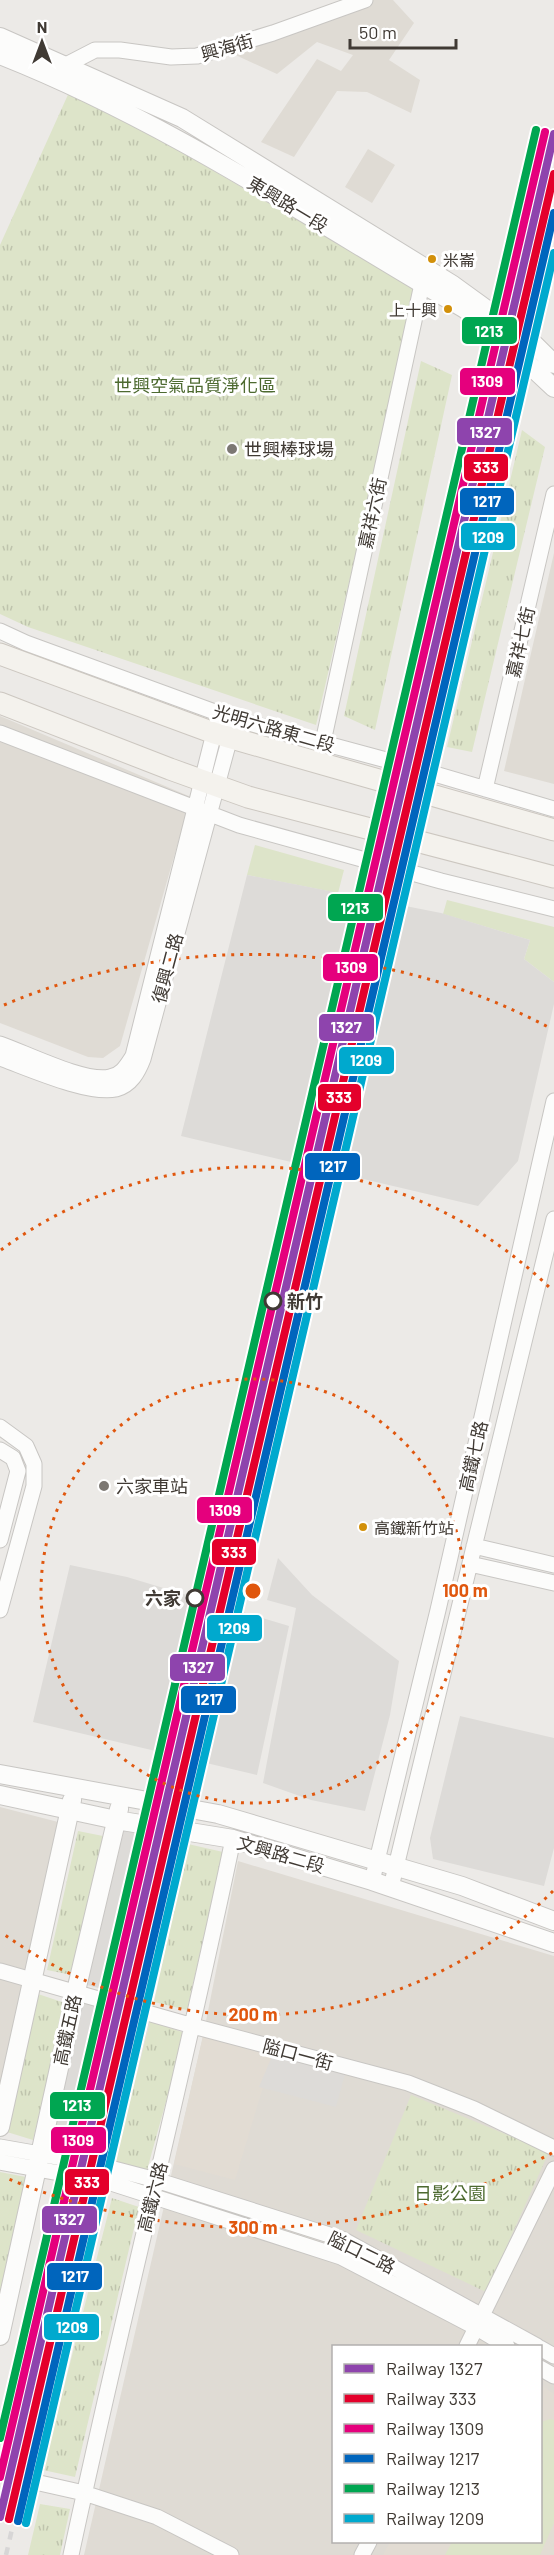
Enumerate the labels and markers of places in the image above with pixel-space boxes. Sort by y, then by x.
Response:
place label: 米崙 [443,250,475,269]
marker: 米崙 [426,253,438,265]
place label: 上十興 [389,300,437,319]
marker: 上十興 [442,303,454,315]
place label: 世興棒球場 [244,438,334,460]
marker: 世興棒球場 [225,442,239,456]
place label: 新竹 [287,1290,323,1312]
marker: 新竹 [264,1292,282,1310]
place label: 六家車站 [116,1475,188,1497]
marker: 六家車站 [97,1479,111,1493]
place label: 高鐵新竹站 [374,1518,454,1537]
marker: 高鐵新竹站 [357,1521,369,1533]
centre of rings [243,1581,263,1601]
place label: 六家 [145,1587,181,1609]
marker: 六家 [186,1589,204,1607]

